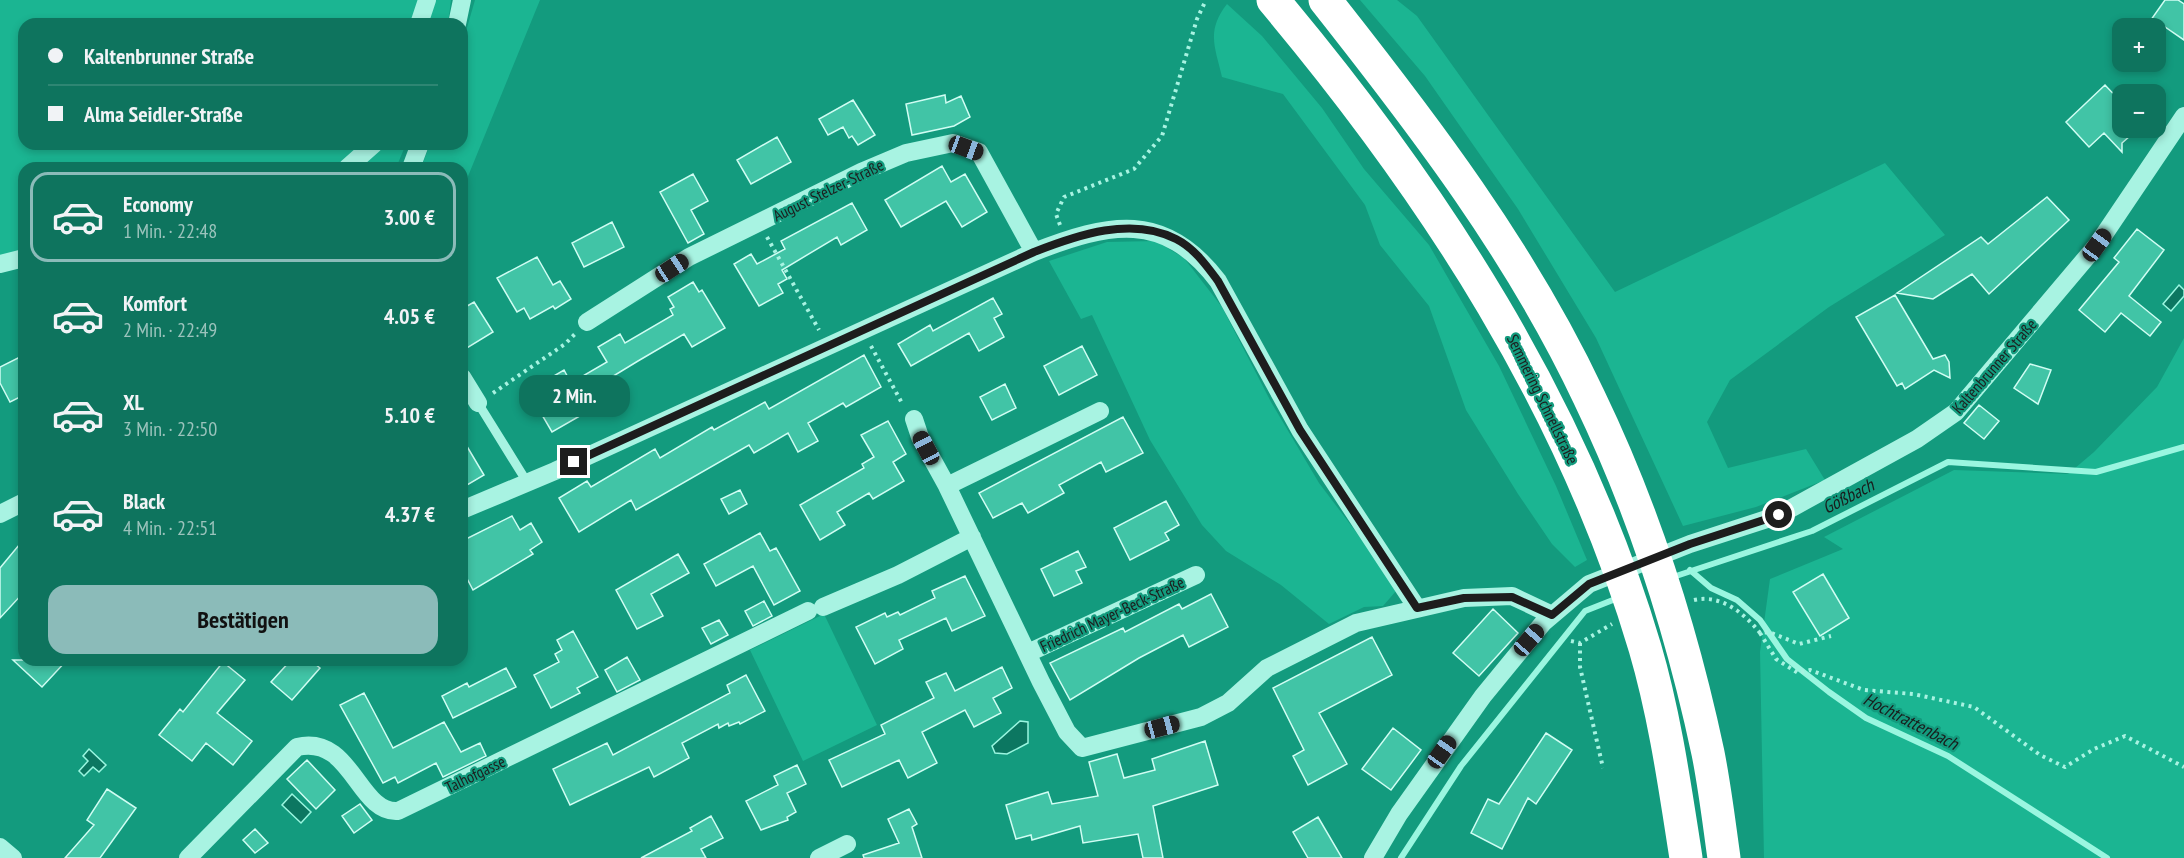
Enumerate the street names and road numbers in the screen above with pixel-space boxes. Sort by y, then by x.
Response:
street label: August Stelzer-Straße [769,155,887,225]
street label: Kaltenbrunner Straße [1947,315,2041,417]
street label: Semmering Schnellstraße [1503,331,1583,467]
street label: Friedrich Mayer-Beck-Straße [1037,572,1187,656]
street label: Talhofgasse [442,751,508,797]

